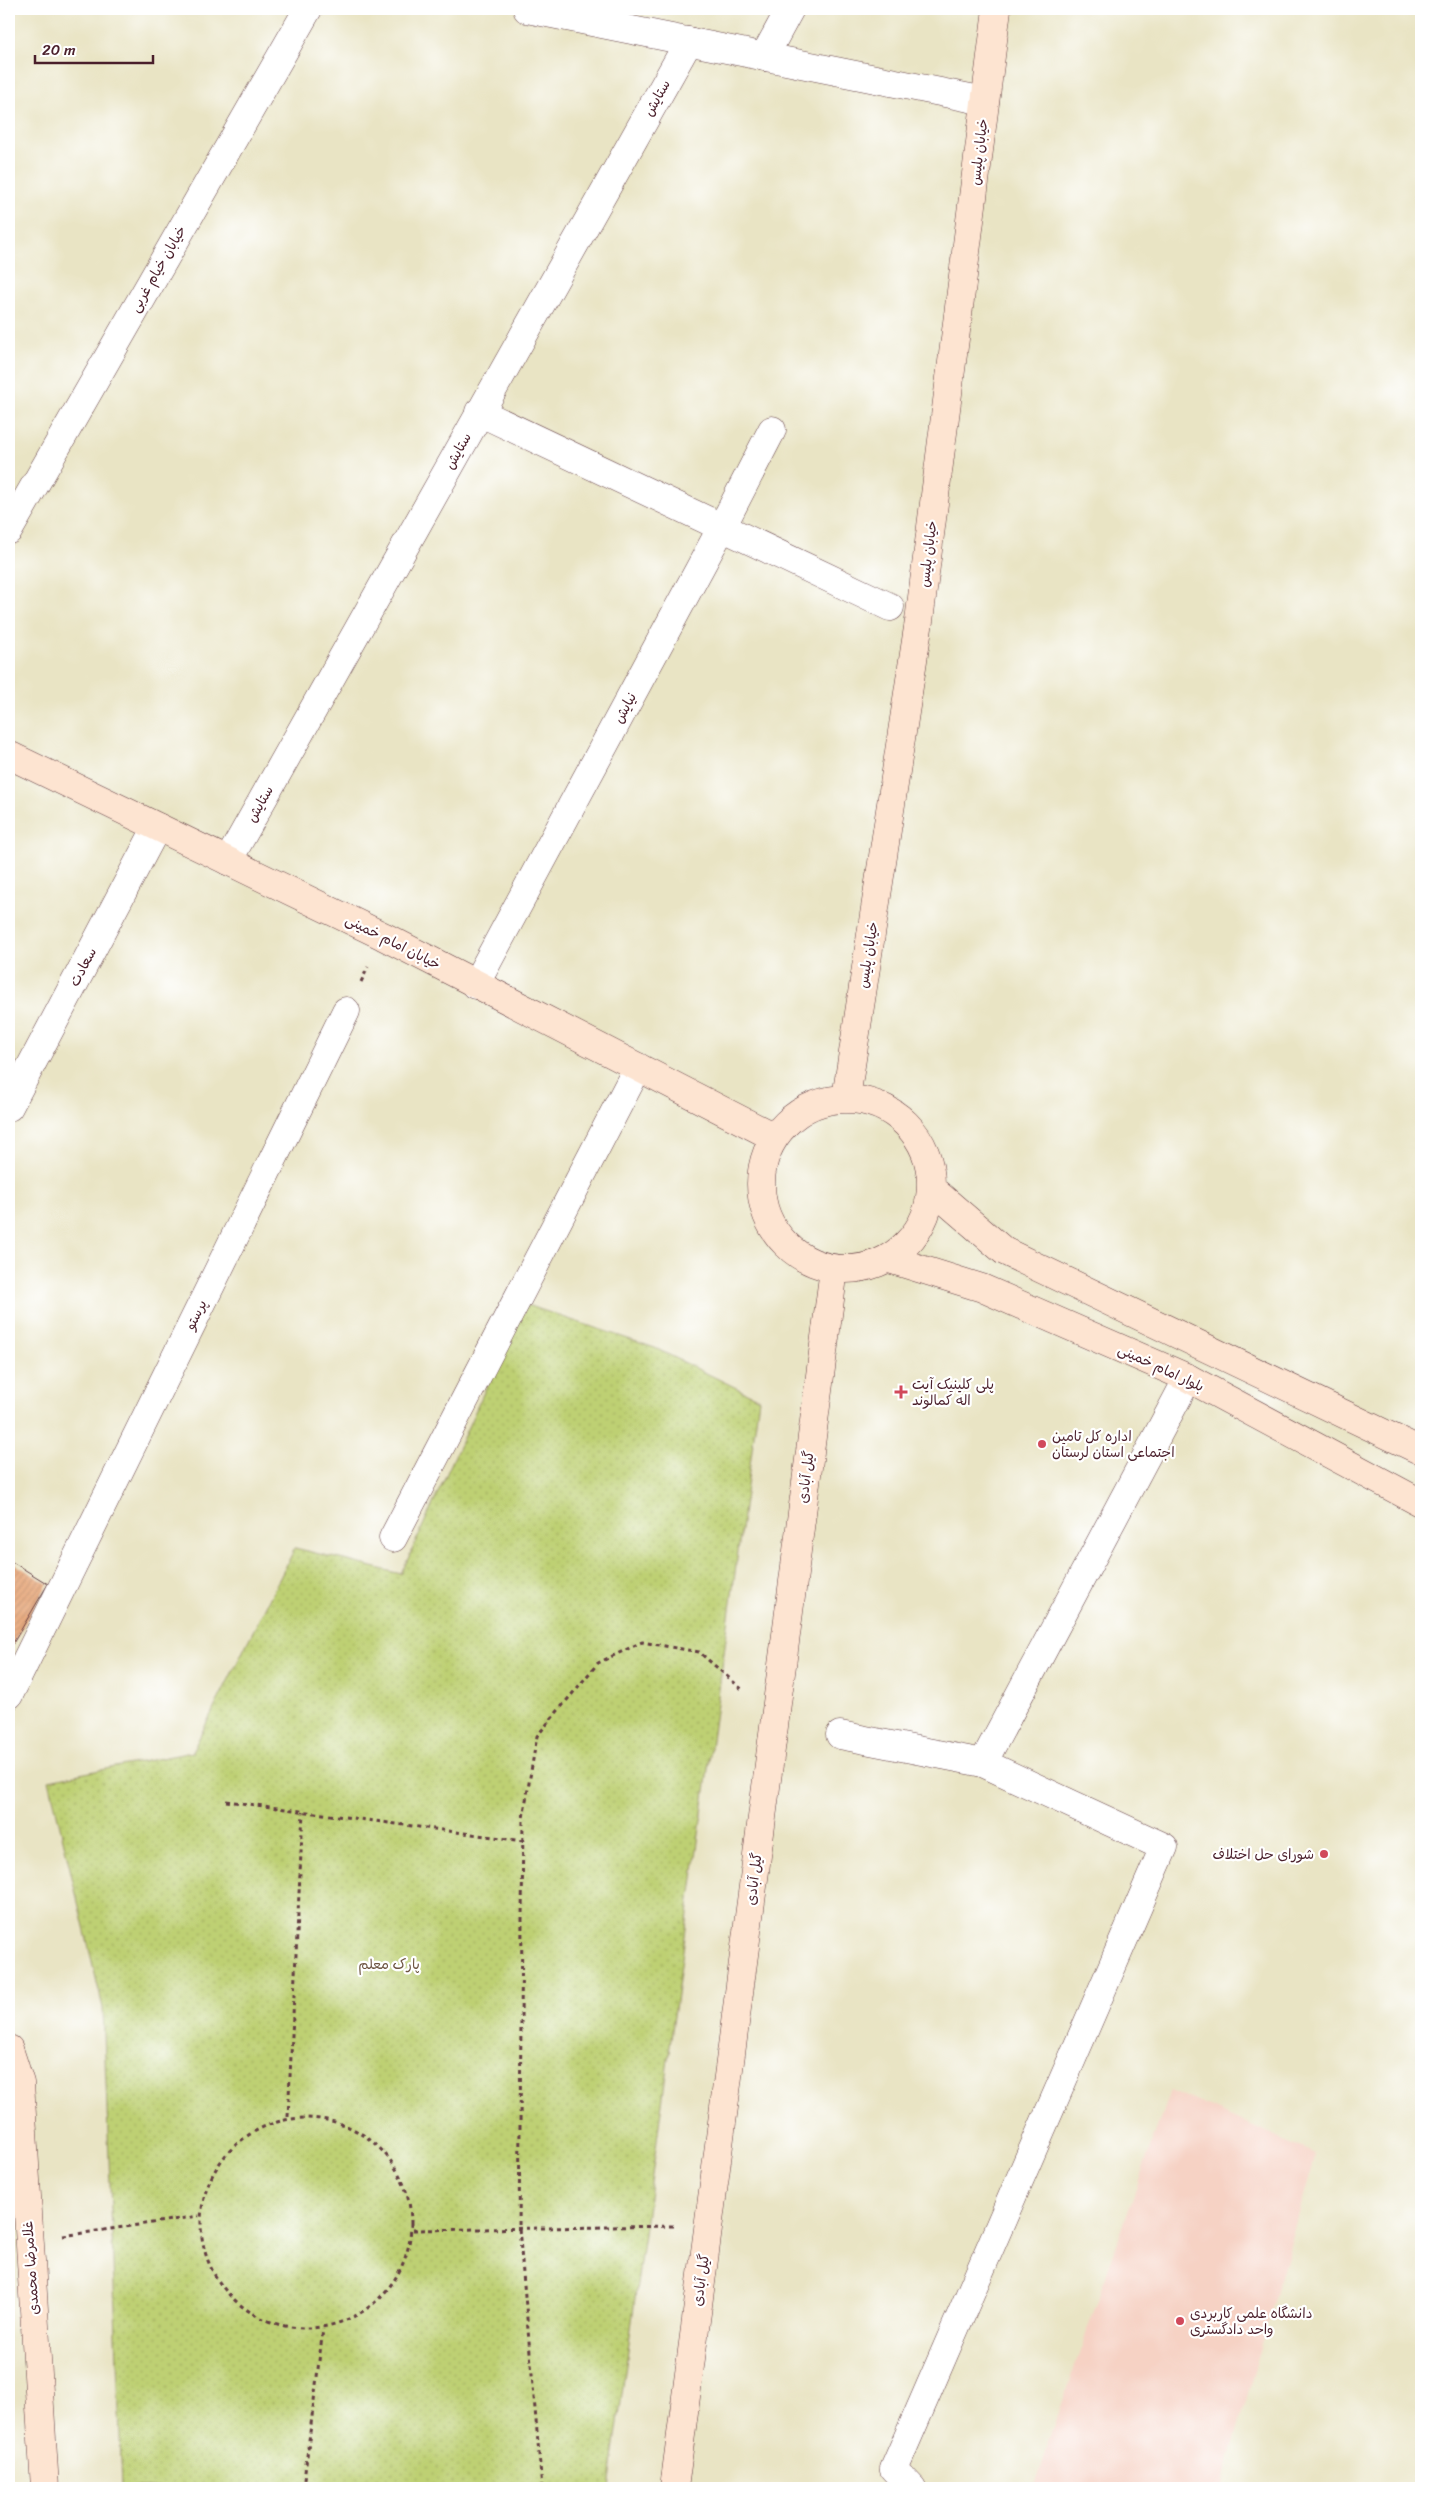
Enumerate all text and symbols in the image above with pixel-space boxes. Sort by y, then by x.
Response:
scale bar [35,32,152,64]
text: 20 m [42,37,76,63]
street label: ستایش [637,75,677,121]
street label: خیابان پلیس [963,117,995,187]
street label: خیابان خیام غربی [123,221,193,317]
street label: ستایش [438,428,478,474]
street label: خیابان پلیس [912,519,944,589]
street label: نیایش [606,688,644,728]
street label: ستایش [240,781,280,827]
street label: خیابان امام خمینی [341,907,445,977]
street label: خیابان پلیس [850,920,886,990]
street label: سعادت [62,943,104,991]
street label: پرستو [177,1295,214,1336]
street label: بلوار امام خمینی [1114,1337,1208,1399]
place label: پلی کلینیک آیت اله کمالوند [912,1372,994,1413]
marker: پلی کلینیک آیت اله کمالوند [894,1385,908,1399]
place label: اداره کل تامین اجتماعی استان لرستان [1052,1424,1175,1465]
marker: اداره کل تامین اجتماعی استان لرستان [1036,1438,1048,1450]
street label: گیل آبادی [790,1449,822,1505]
place label: شورای حل اختلاف [1213,1842,1314,1867]
marker: شورای حل اختلاف [1318,1848,1330,1860]
street label: گیل آبادی [738,1851,770,1907]
park label: پارک معلم [358,1952,420,1977]
street label: غلامرضا محمدی [15,2220,47,2316]
street label: گیل آبادی [685,2252,717,2308]
place label: دانشگاه علمی کاربردی واحد دادگستری [1190,2301,1312,2342]
marker: دانشگاه علمی کاربردی واحد دادگستری [1174,2315,1186,2327]

